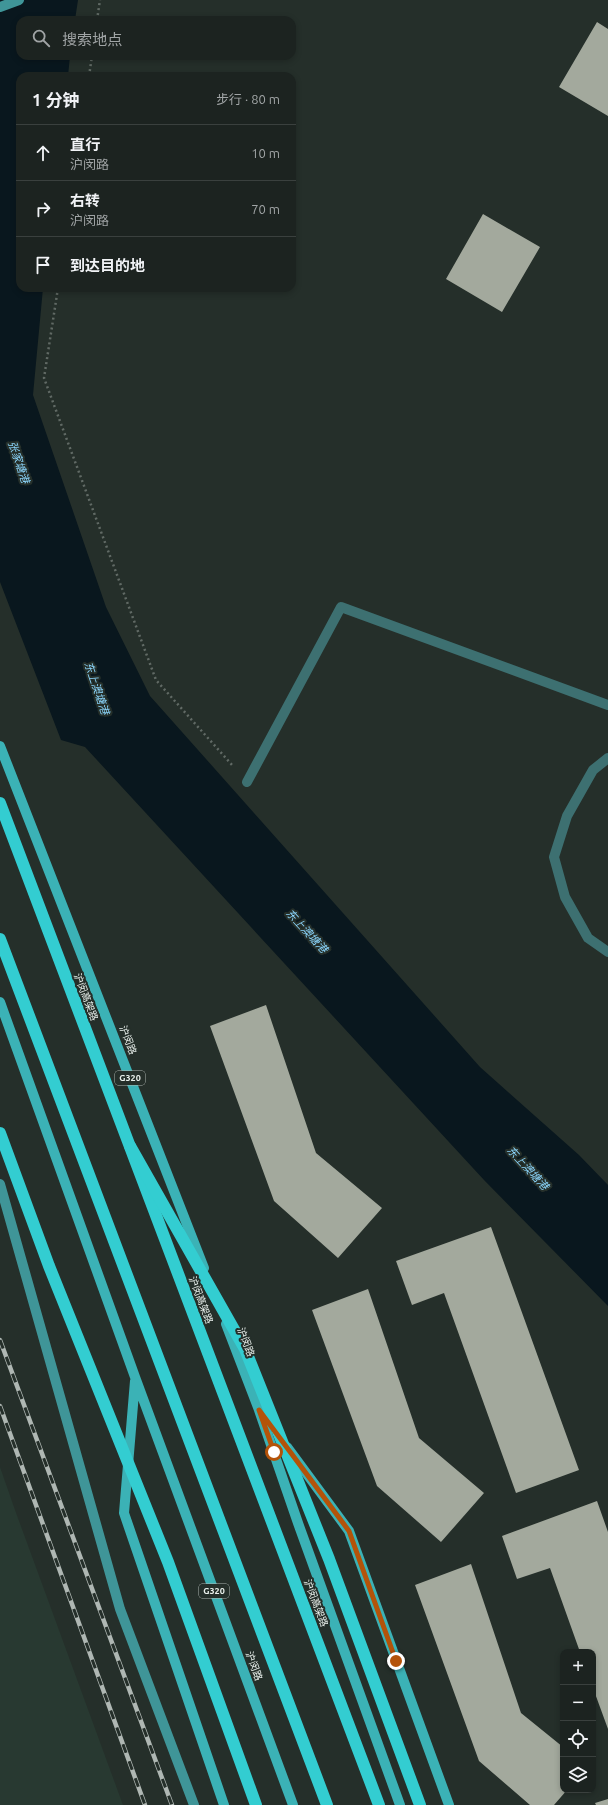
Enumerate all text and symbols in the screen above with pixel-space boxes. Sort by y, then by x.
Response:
search box [16,16,296,60]
icon: search [30,27,52,49]
text: 搜索地点 [62,31,122,48]
text: 1 分钟 [32,90,80,109]
text: 步行 · 80 m [216,92,280,106]
text: 直行 [70,136,100,153]
icon: ahead [32,142,54,164]
text: 10 m [251,146,280,160]
text: 沪闵路 [70,157,109,171]
text: 右转 [70,192,100,209]
icon: right [32,198,54,220]
text: 70 m [251,202,280,216]
text: 沪闵路 [70,213,109,227]
icon: arrive [32,254,54,276]
text: 到达目的地 [70,257,145,274]
water label: 张家塘港 [6,439,32,487]
water label: 东上澳塘港 [82,660,112,718]
water label: 东上澳塘港 [284,907,332,957]
street label: 沪闵高架路 [72,972,100,1022]
street label: 沪闵路 [117,1024,139,1056]
road number: G320 [115,1071,145,1085]
water label: 东上澳塘港 [505,1144,553,1194]
street label: 沪闵高架路 [187,1275,215,1325]
street label: 沪闵路 [235,1326,257,1358]
route start [265,1443,283,1461]
street label: 沪闵高架路 [302,1578,330,1628]
road number: G320 [199,1584,229,1598]
map controls [560,1649,596,1793]
button: + [560,1649,596,1685]
street label: 沪闵路 [244,1650,264,1682]
route end [387,1652,405,1670]
button: − [560,1685,596,1721]
button: locate [560,1721,596,1757]
button: layers [560,1757,596,1793]

